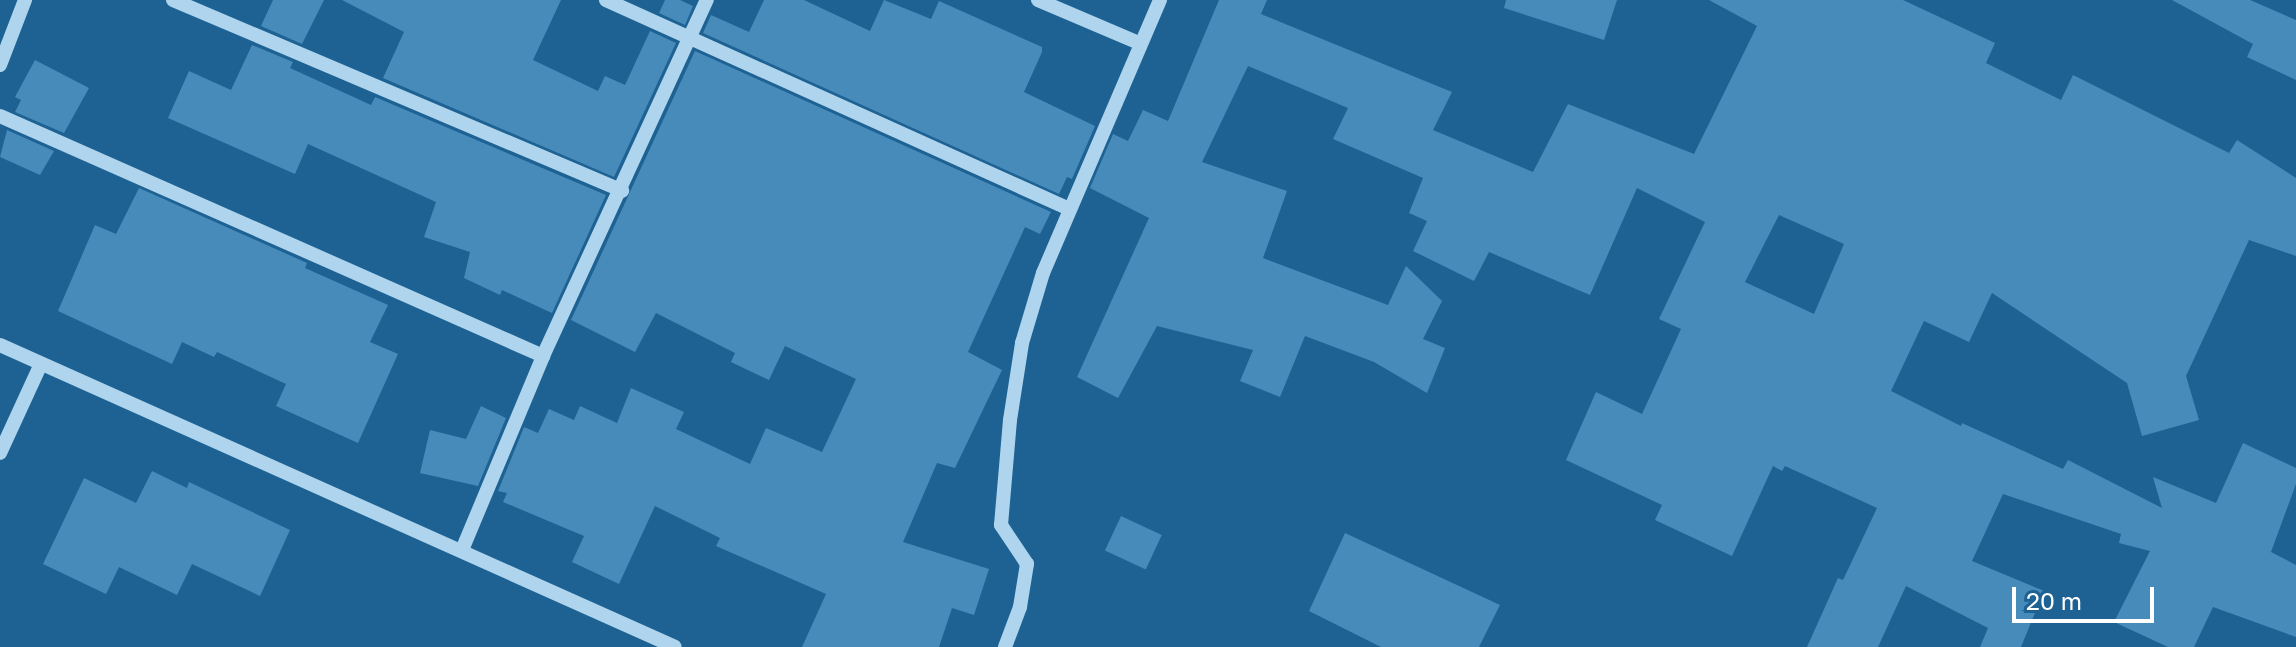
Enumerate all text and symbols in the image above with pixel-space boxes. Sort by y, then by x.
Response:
scale bar [2016,571,2158,621]
text: 20 m [2026,586,2082,615]

